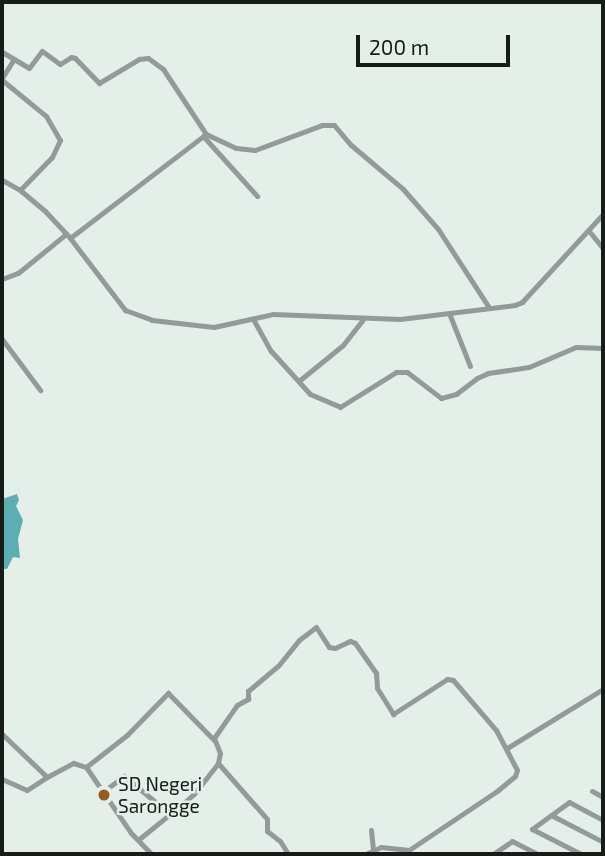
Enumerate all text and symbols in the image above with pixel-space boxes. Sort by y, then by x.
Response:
scale bar [360,21,514,65]
text: 200 m [369,34,429,59]
place label: SD Negeri Sarongge [118,773,202,817]
marker: SD Negeri Sarongge [96,787,112,803]

